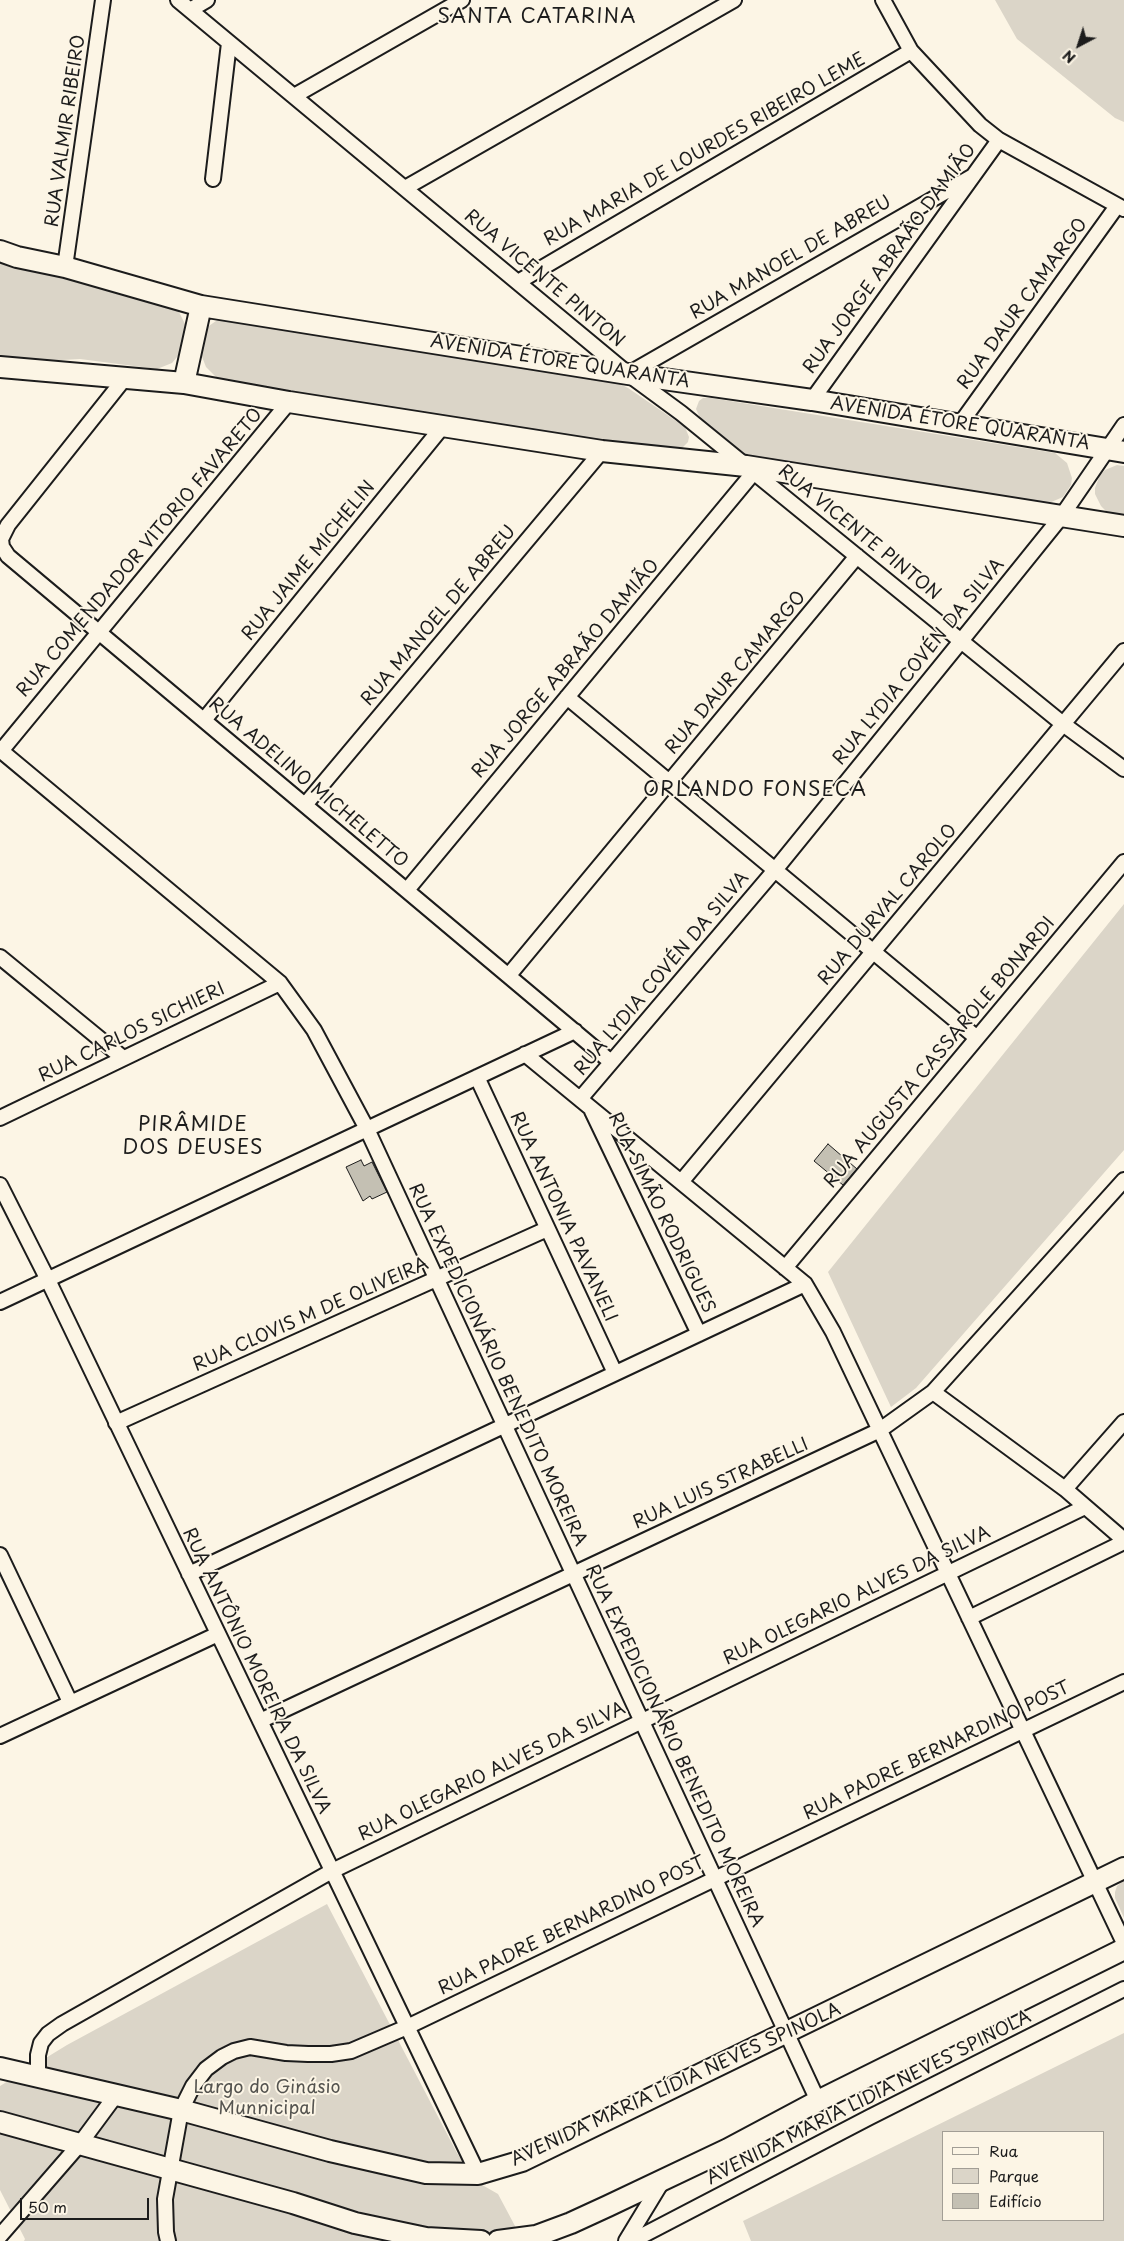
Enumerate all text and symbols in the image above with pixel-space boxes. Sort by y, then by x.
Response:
district label: SANTA CATARINA [436,5,638,29]
north arrow [1054,20,1104,70]
street label: RUA VALMIR RIBEIRO [42,33,90,229]
text: N [1058,45,1080,68]
street label: RUA MARIA DE LOURDES RIBEIRO LEME [540,49,870,251]
street label: RUA JORGE ABRAÃO DAMIÃO [799,140,981,378]
street label: RUA MANOEL DE ABREU [687,191,895,325]
street label: RUA VICENTE PINTON [459,206,629,352]
street label: RUA DAUR CAMARGO [954,214,1092,394]
street label: AVENIDA ÉTORE QUARANTA [429,331,691,393]
street label: AVENIDA ÉTORE QUARANTA [829,393,1091,455]
street label: RUA COMENDADOR VITORIO FAVARETO [13,404,267,702]
street label: RUA VICENTE PINTON [774,461,944,605]
street label: RUA JAIME MICHELIN [238,477,380,645]
street label: RUA MANOEL DE ABREU [357,521,521,711]
street label: RUA LYDIA COVÉN DA SILVA [829,554,1009,770]
street label: RUA JORGE ABRAÃO DAMIÃO [468,555,664,783]
street label: RUA DAUR CAMARGO [661,587,811,759]
street label: RUA ADELINO MICHELETTO [204,693,412,873]
district label: ORLANDO FONSECA [642,778,868,802]
street label: RUA DURVAL CAROLO [814,820,962,990]
street label: RUA LYDIA COVÉN DA SILVA [570,868,754,1080]
street label: RUA AUGUSTA CASSAROLE BONARDI [820,913,1060,1193]
street label: RUA CARLOS SICHIERI [35,978,229,1088]
street label: RUA ANTONIA PAVANELI [505,1109,621,1325]
street label: RUA SIMÃO RODRIGUES [603,1109,719,1317]
district label: PIRÂMIDE DOS DEUSES [120,1113,266,1160]
street label: RUA EXPEDICIONÁRIO BENEDITO MOREIRA [403,1180,591,1550]
street label: RUA CLOVIS M DE OLIVEIRA [190,1253,432,1377]
street label: RUA LUIS STRABELLI [630,1434,812,1534]
street label: RUA OLEGARIO ALVES DA SILVA [720,1522,994,1670]
street label: RUA ANTÔNIO MOREIRA DA SILVA [177,1525,335,1817]
street label: RUA EXPEDICIONÁRIO BENEDITO MOREIRA [580,1561,768,1931]
street label: RUA PADRE BERNARDINO POST [800,1677,1074,1825]
street label: RUA OLEGARIO ALVES DA SILVA [355,1698,629,1846]
street label: RUA PADRE BERNARDINO POST [435,1852,709,2000]
street label: AVENIDA MARIA LÍDIA NEVES SPINOLA [508,1999,844,2171]
street label: AVENIDA MARIA LIDIA NEVES SPINOLA [703,2006,1035,2190]
park label: Largo do Ginásio Munnicipal [194,2077,340,2120]
legend [942,2131,1104,2221]
text: Rua [989,2139,1018,2162]
text: Parque [989,2164,1039,2187]
scale bar [22,2188,151,2220]
text: Edifício [989,2189,1042,2212]
text: 50 m [28,2195,67,2218]

